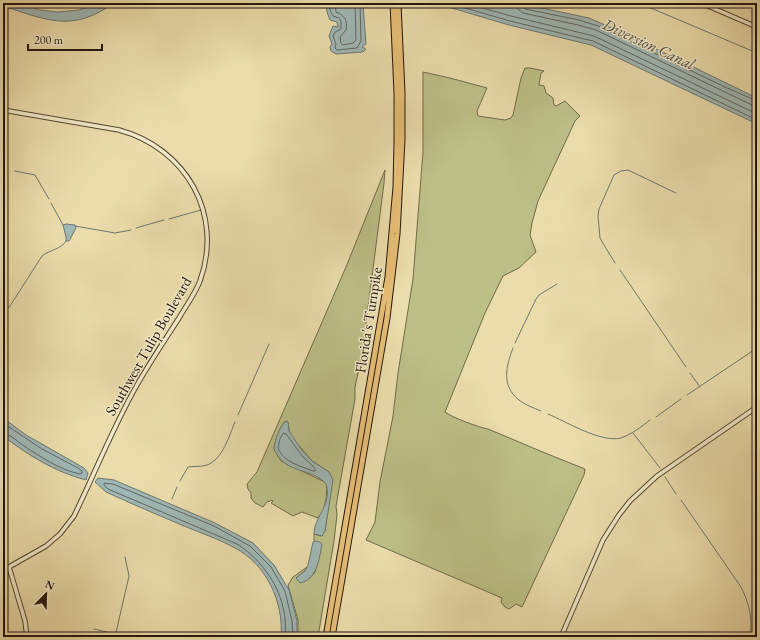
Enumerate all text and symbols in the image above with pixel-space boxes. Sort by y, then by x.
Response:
water label: Diversion Canal [599,13,699,75]
scale bar [28,26,102,52]
text: 200 m [34,32,64,48]
street label: Florida's Turnpike [350,266,386,374]
street label: Southwest Tulip Boulevard [100,273,196,419]
north arrow [26,574,66,614]
text: N [43,577,57,593]

